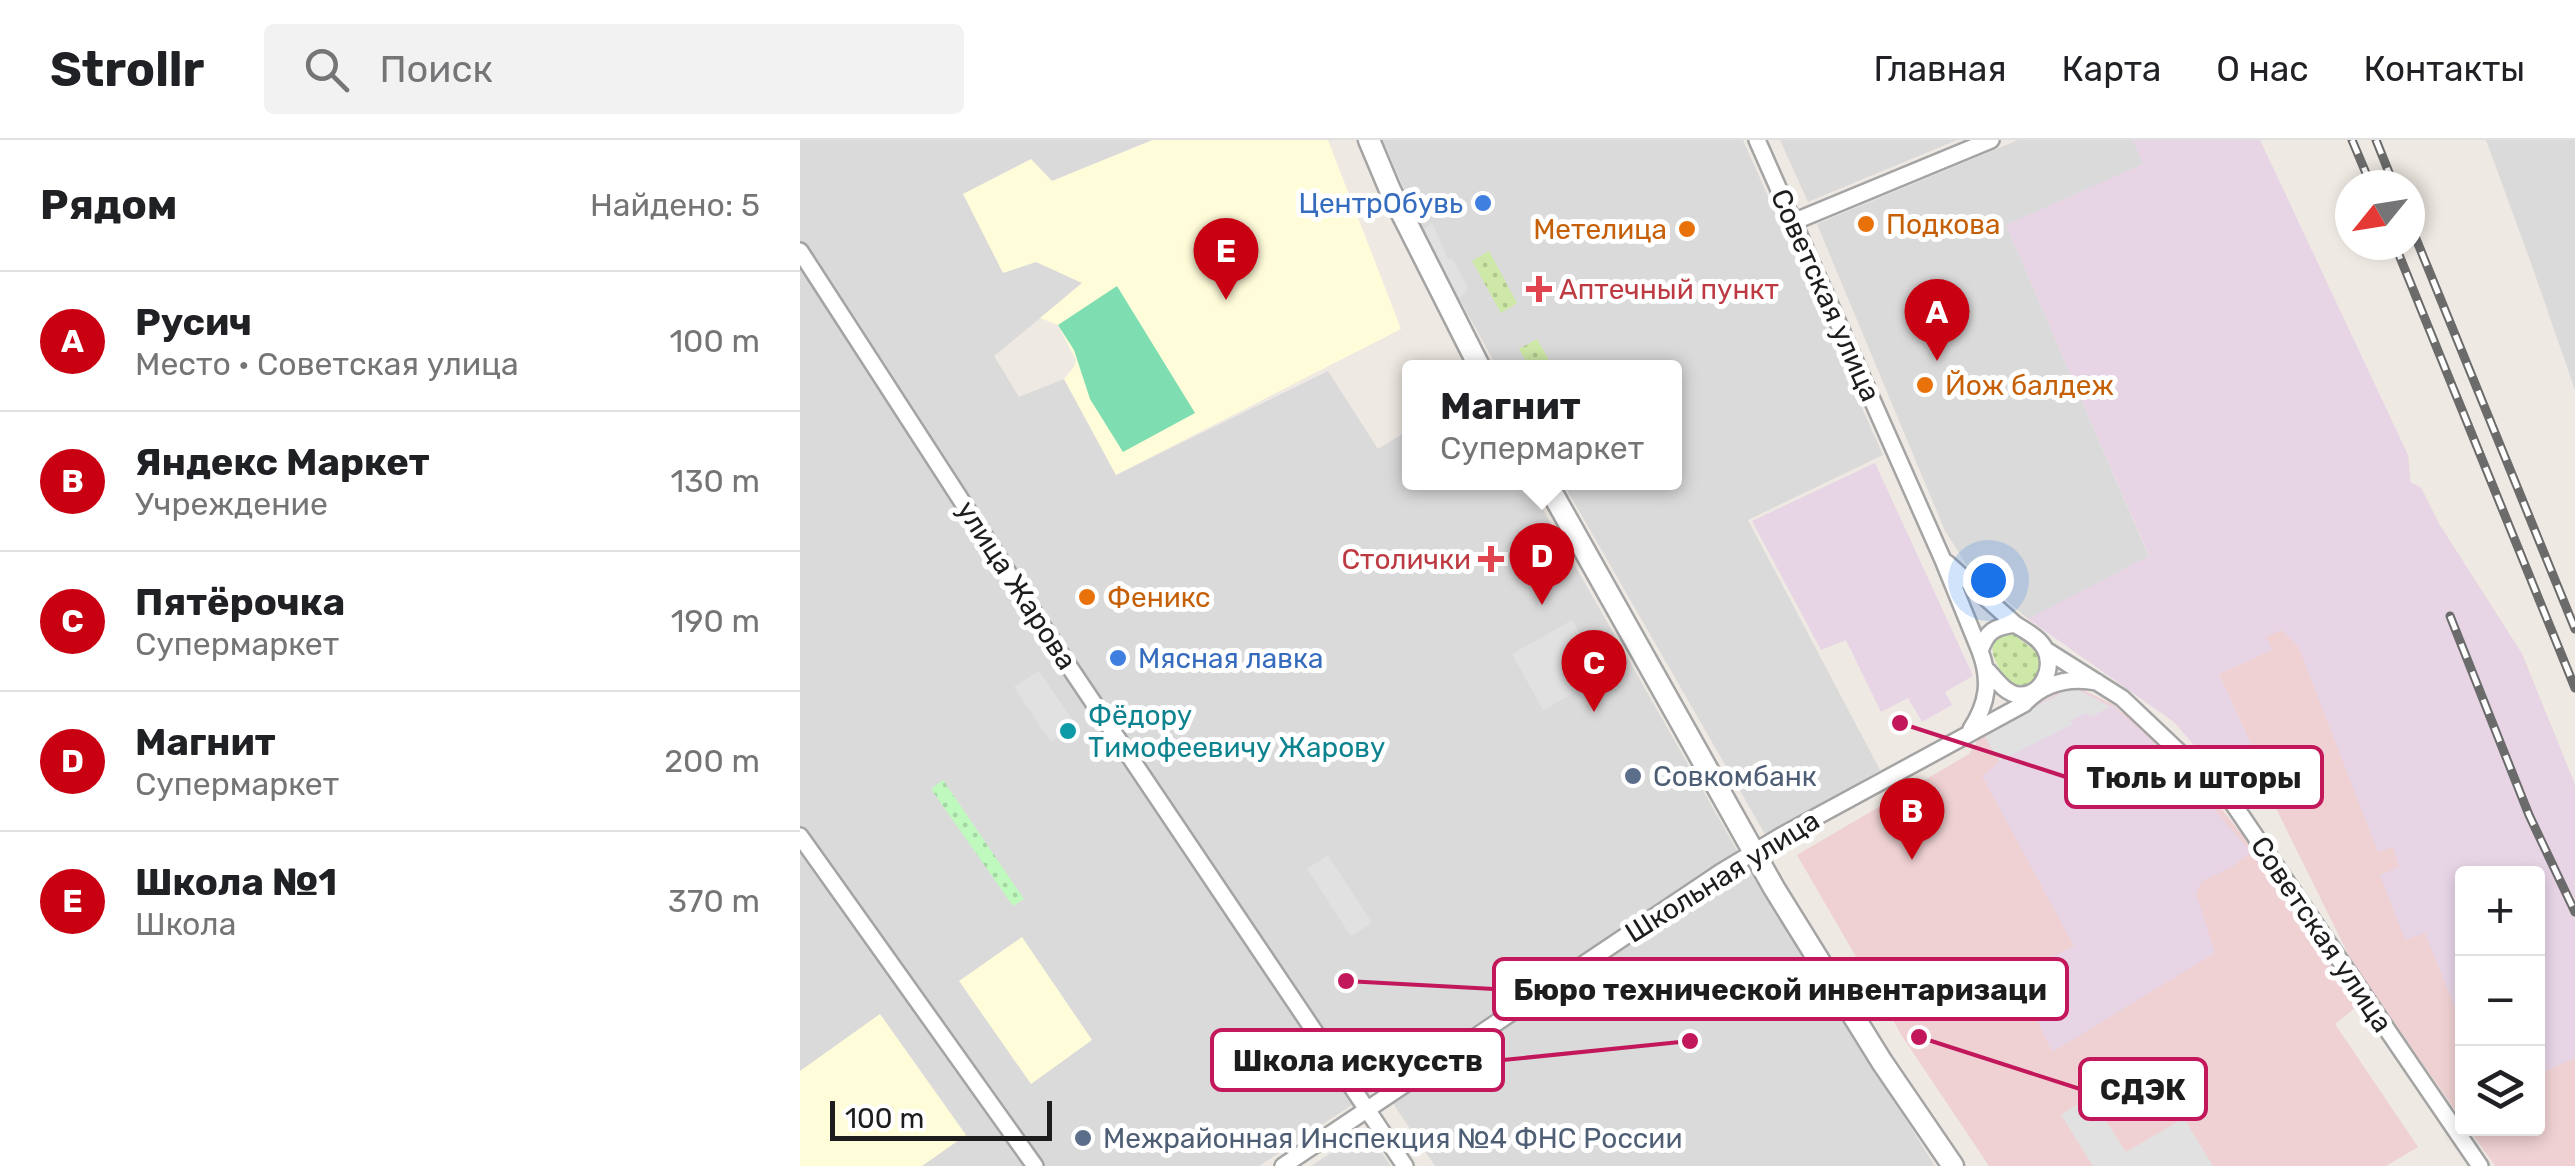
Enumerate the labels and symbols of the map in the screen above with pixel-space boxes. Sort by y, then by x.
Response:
north arrow [2335,170,2425,260]
street label: Советская улица [1764,184,1887,407]
place label: ЦентрОбувь [1299,187,1463,220]
marker: ЦентрОбувь [1472,192,1494,214]
place label: Подкова [1886,208,2000,241]
place label: Метелица [1533,213,1667,246]
marker: Подкова [1855,213,1877,235]
pin: E [1194,218,1258,300]
marker: Метелица [1676,218,1698,240]
place label: Аптечный пункт [1559,273,1779,306]
marker: Аптечный пункт [1528,278,1550,300]
pin: A [1904,278,1970,361]
place label: Йож балдеж [1945,369,2114,402]
marker: Йож балдеж [1914,374,1936,396]
street label: улица Жарова [950,495,1083,676]
pin: D [1510,522,1574,605]
place label: Столички [1341,543,1471,576]
marker: Столички [1480,548,1502,570]
your location [1963,555,2014,606]
place label: Феникс [1107,581,1211,614]
marker: Феникс [1076,586,1098,608]
pin: C [1562,630,1626,712]
place label: Мясная лавка [1138,642,1323,675]
marker: Мясная лавка [1107,647,1129,669]
place label: Фёдору Тимофеевичу Жарову [1088,699,1385,764]
marker: Фёдору Тимофеевичу Жарову [1057,720,1079,742]
callout: Тюль и шторы [2066,747,2322,807]
place label: Совкомбанк [1653,760,1817,793]
text: Тюль и шторы [2086,760,2302,796]
marker: Совкомбанк [1622,765,1644,787]
pin: B [1880,778,1944,860]
street label: Школьная улица [1619,804,1825,949]
street label: Советская улица [2244,830,2399,1038]
callout: Бюро технической инвентаризаци [1494,959,2067,1019]
text: Бюро технической инвентаризаци [1513,972,2047,1008]
callout: Школа искусств [1212,1030,1503,1090]
text: Школа искусств [1233,1043,1483,1079]
callout: СДЭК [2080,1059,2206,1119]
text: СДЭК [2100,1072,2186,1108]
scale bar [830,1096,1052,1140]
place label: Межрайонная Инспекция №4 ФНС России [1103,1122,1682,1155]
marker: Межрайонная Инспекция №4 ФНС России [1072,1127,1094,1149]

